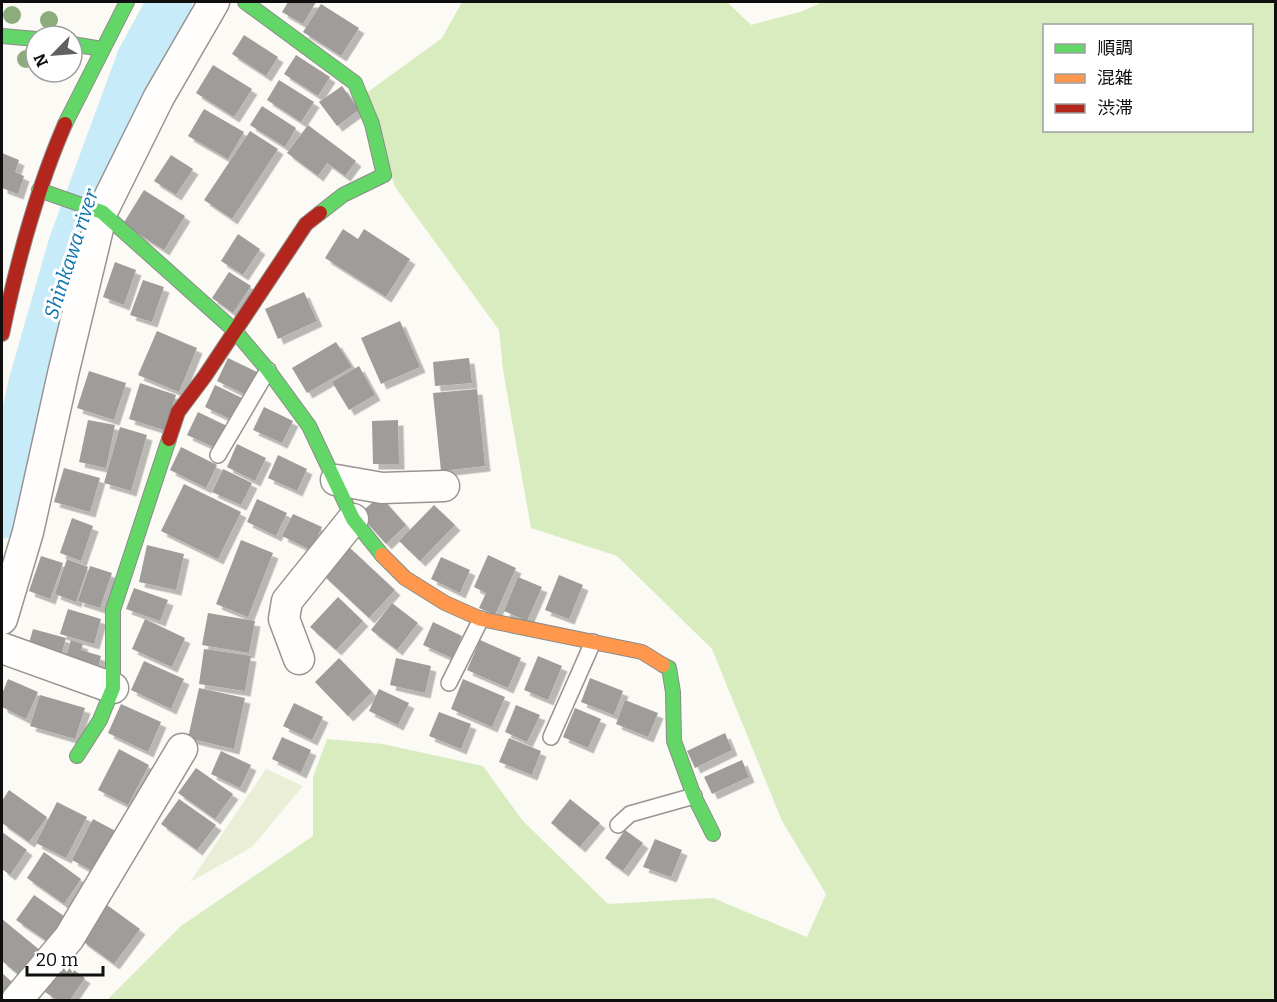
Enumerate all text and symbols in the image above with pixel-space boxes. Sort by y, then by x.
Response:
north arrow [24,24,84,84]
legend [1043,24,1253,132]
text: 順調 [1097,37,1133,59]
text: N [30,51,52,70]
text: 混雑 [1097,67,1133,89]
text: 渋滞 [1097,97,1133,119]
water label: Shinkawa river [39,185,104,322]
scale bar [27,939,104,977]
text: 20 m [36,949,78,971]

